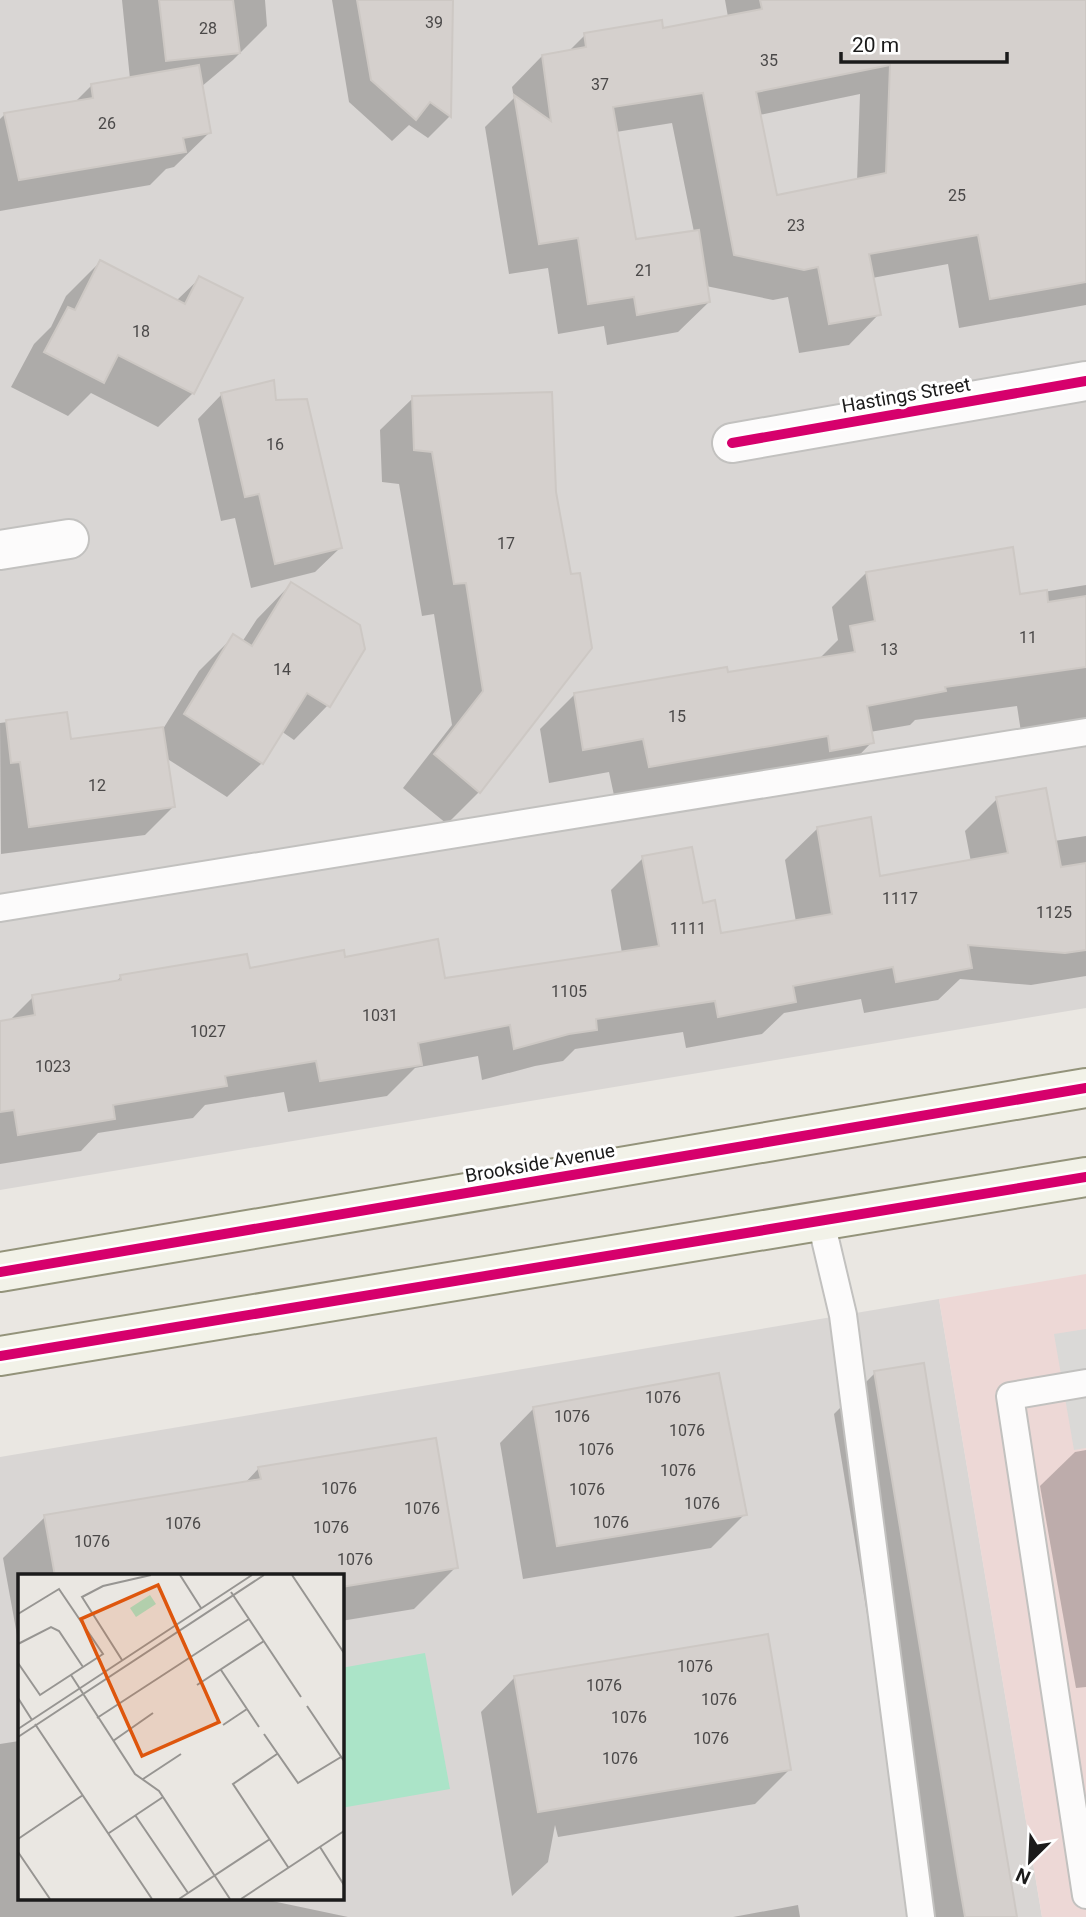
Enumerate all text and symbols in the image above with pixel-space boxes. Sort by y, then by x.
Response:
house number: 39 [425,13,443,32]
house number: 28 [199,19,217,38]
scale bar [841,21,1007,65]
text: 20 m [852,33,899,57]
house number: 35 [760,51,778,70]
house number: 37 [591,75,609,94]
house number: 26 [98,114,116,133]
house number: 25 [948,186,966,205]
house number: 23 [787,216,805,235]
house number: 21 [635,261,653,280]
house number: 18 [132,322,150,341]
street label: Hastings Street [840,372,972,418]
house number: 16 [266,435,284,454]
house number: 17 [497,534,515,553]
house number: 11 [1019,628,1037,647]
house number: 13 [880,640,898,659]
house number: 14 [273,660,291,679]
house number: 15 [668,707,686,726]
house number: 12 [88,776,106,795]
house number: 1117 [882,889,918,908]
house number: 1125 [1036,903,1072,922]
house number: 1111 [670,919,706,938]
house number: 1105 [551,982,587,1001]
house number: 1031 [362,1006,398,1025]
house number: 1027 [190,1022,226,1041]
house number: 1023 [35,1057,71,1076]
street label: Brookside Avenue [463,1139,617,1187]
house number: 1076 [645,1388,681,1407]
house number: 1076 [554,1407,590,1426]
house number: 1076 [669,1421,705,1440]
house number: 1076 [578,1440,614,1459]
house number: 1076 [660,1461,696,1480]
house number: 1076 [321,1479,357,1498]
house number: 1076 [569,1480,605,1499]
house number: 1076 [684,1494,720,1513]
house number: 1076 [404,1499,440,1518]
house number: 1076 [593,1513,629,1532]
house number: 1076 [165,1514,201,1533]
house number: 1076 [313,1518,349,1537]
house number: 1076 [74,1532,110,1551]
house number: 1076 [337,1550,373,1569]
inset map [18,1574,343,1899]
house number: 1076 [677,1657,713,1676]
house number: 1076 [586,1676,622,1695]
house number: 1076 [701,1690,737,1709]
house number: 1076 [611,1708,647,1727]
house number: 1076 [693,1729,729,1748]
house number: 1076 [602,1749,638,1768]
north arrow [995,1826,1065,1896]
text: N [1012,1863,1034,1889]

